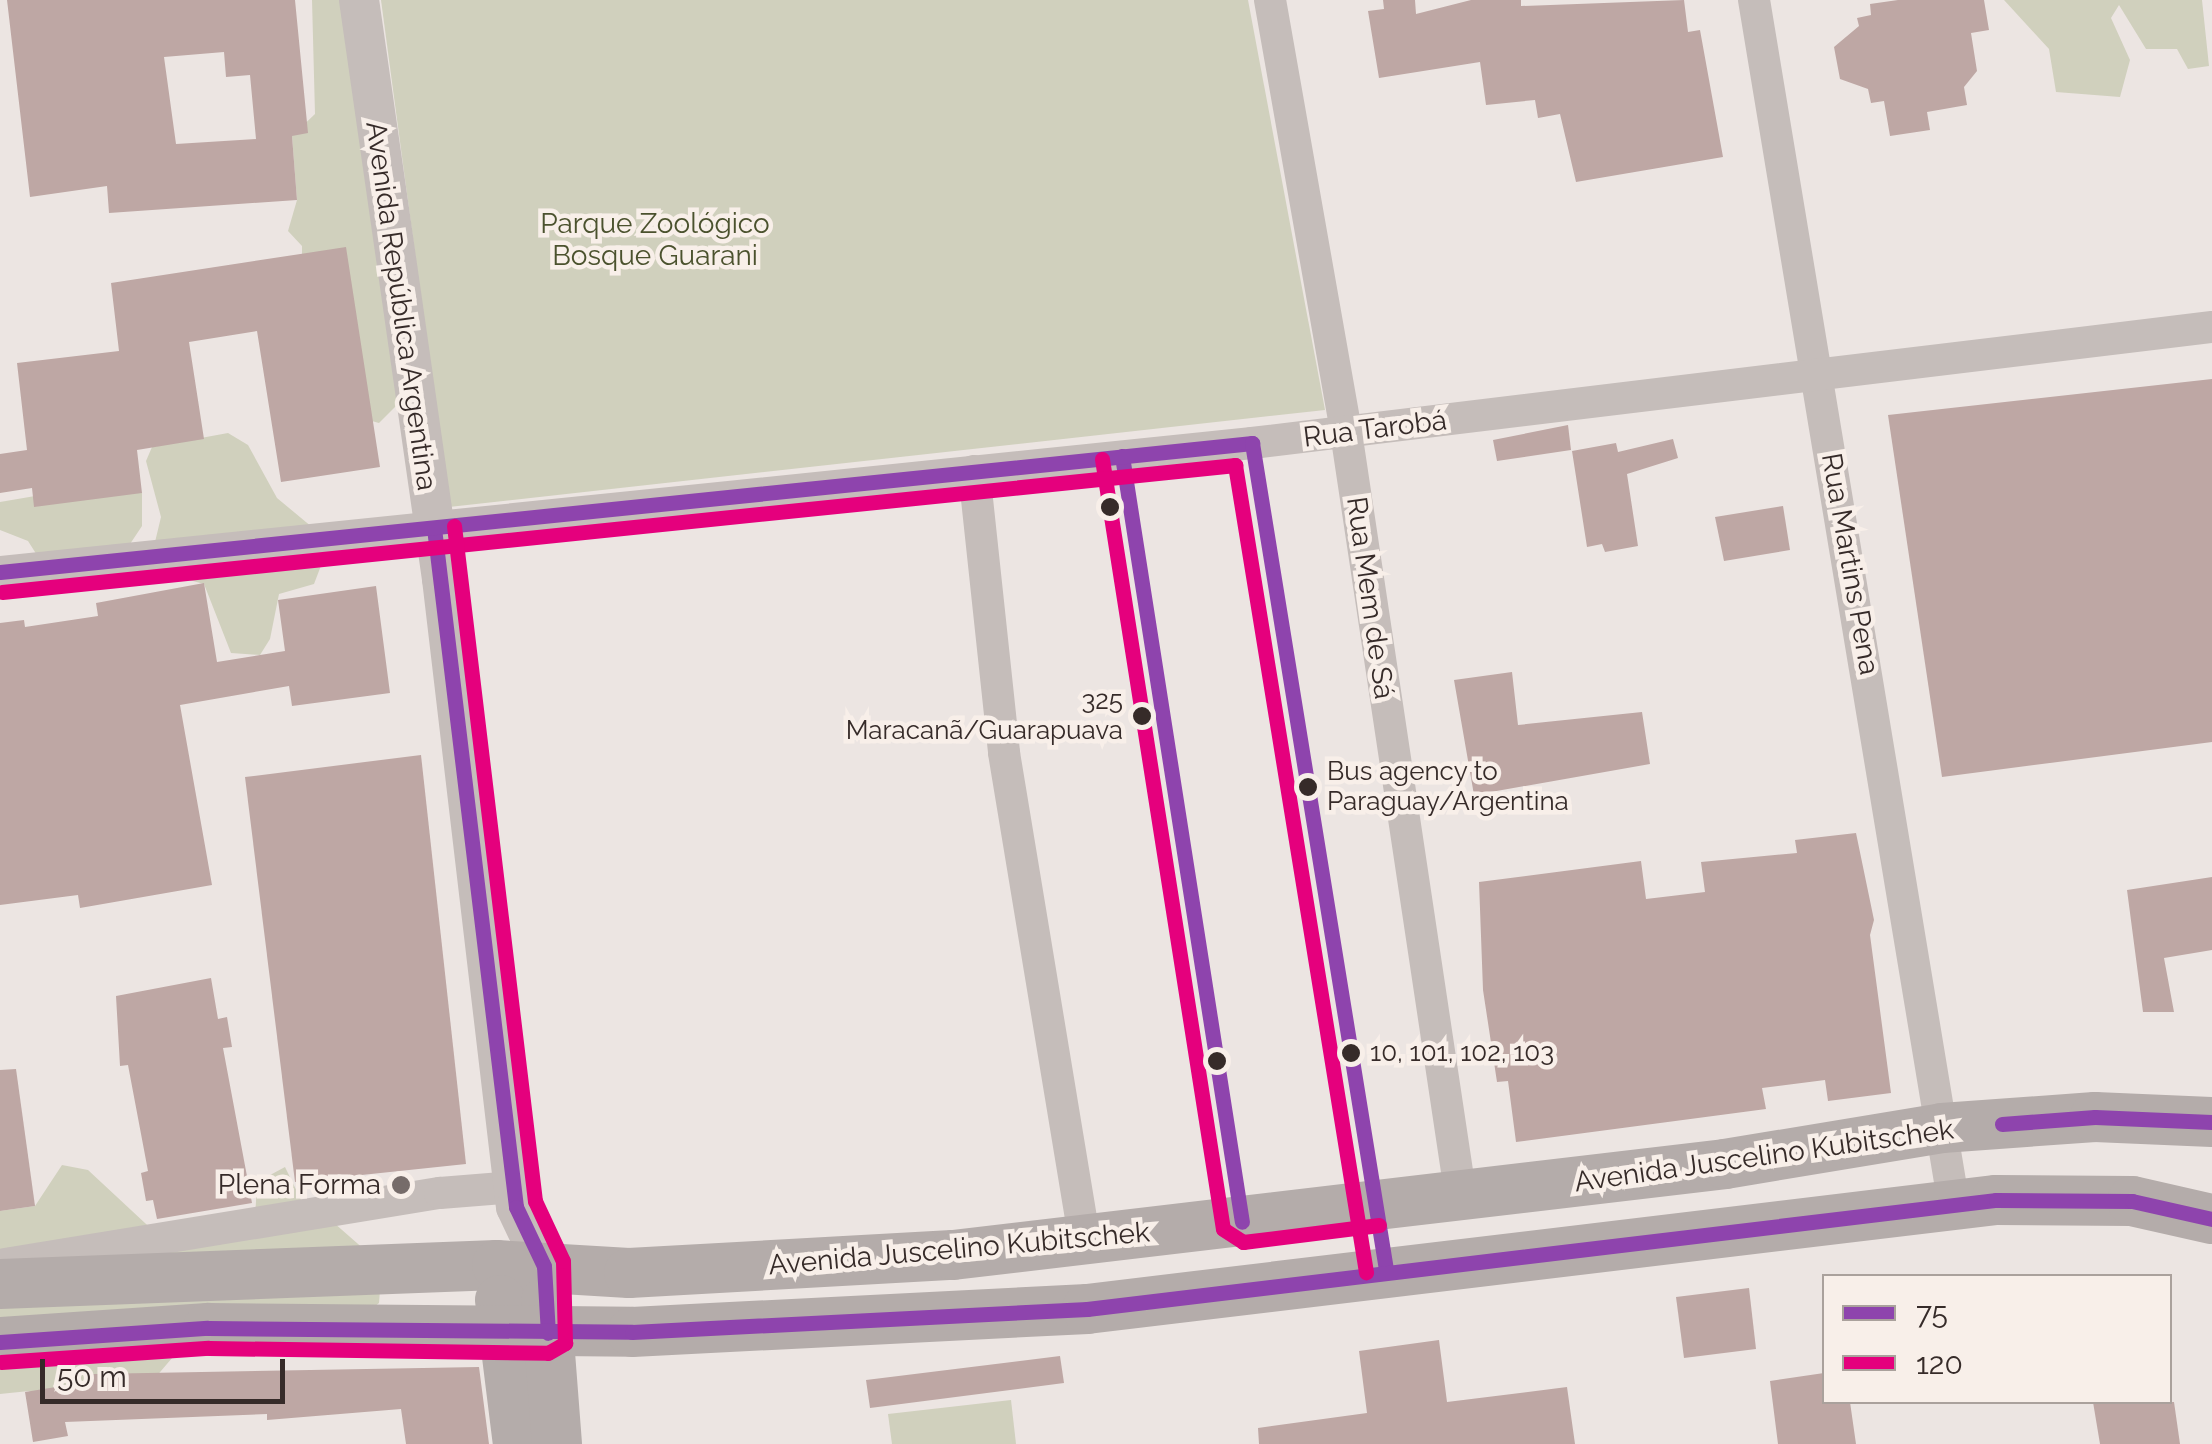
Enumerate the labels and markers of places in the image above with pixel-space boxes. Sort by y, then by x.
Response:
unlabelled marker [1100,497,1120,517]
place label: 325 Maracanã/Guarapuava [846,685,1123,746]
marker: 325 Maracanã/Guarapuava [1132,706,1152,726]
place label: Bus agency to Paraguay/Argentina [1327,756,1569,818]
marker: Bus agency to Paraguay/Argentina [1298,777,1318,797]
place label: 10, 101, 102, 103 [1370,1037,1554,1069]
marker: 10, 101, 102, 103 [1341,1043,1361,1063]
unlabelled marker [1207,1051,1227,1071]
place label: Plena Forma [218,1168,381,1202]
marker: Plena Forma [390,1174,412,1196]

